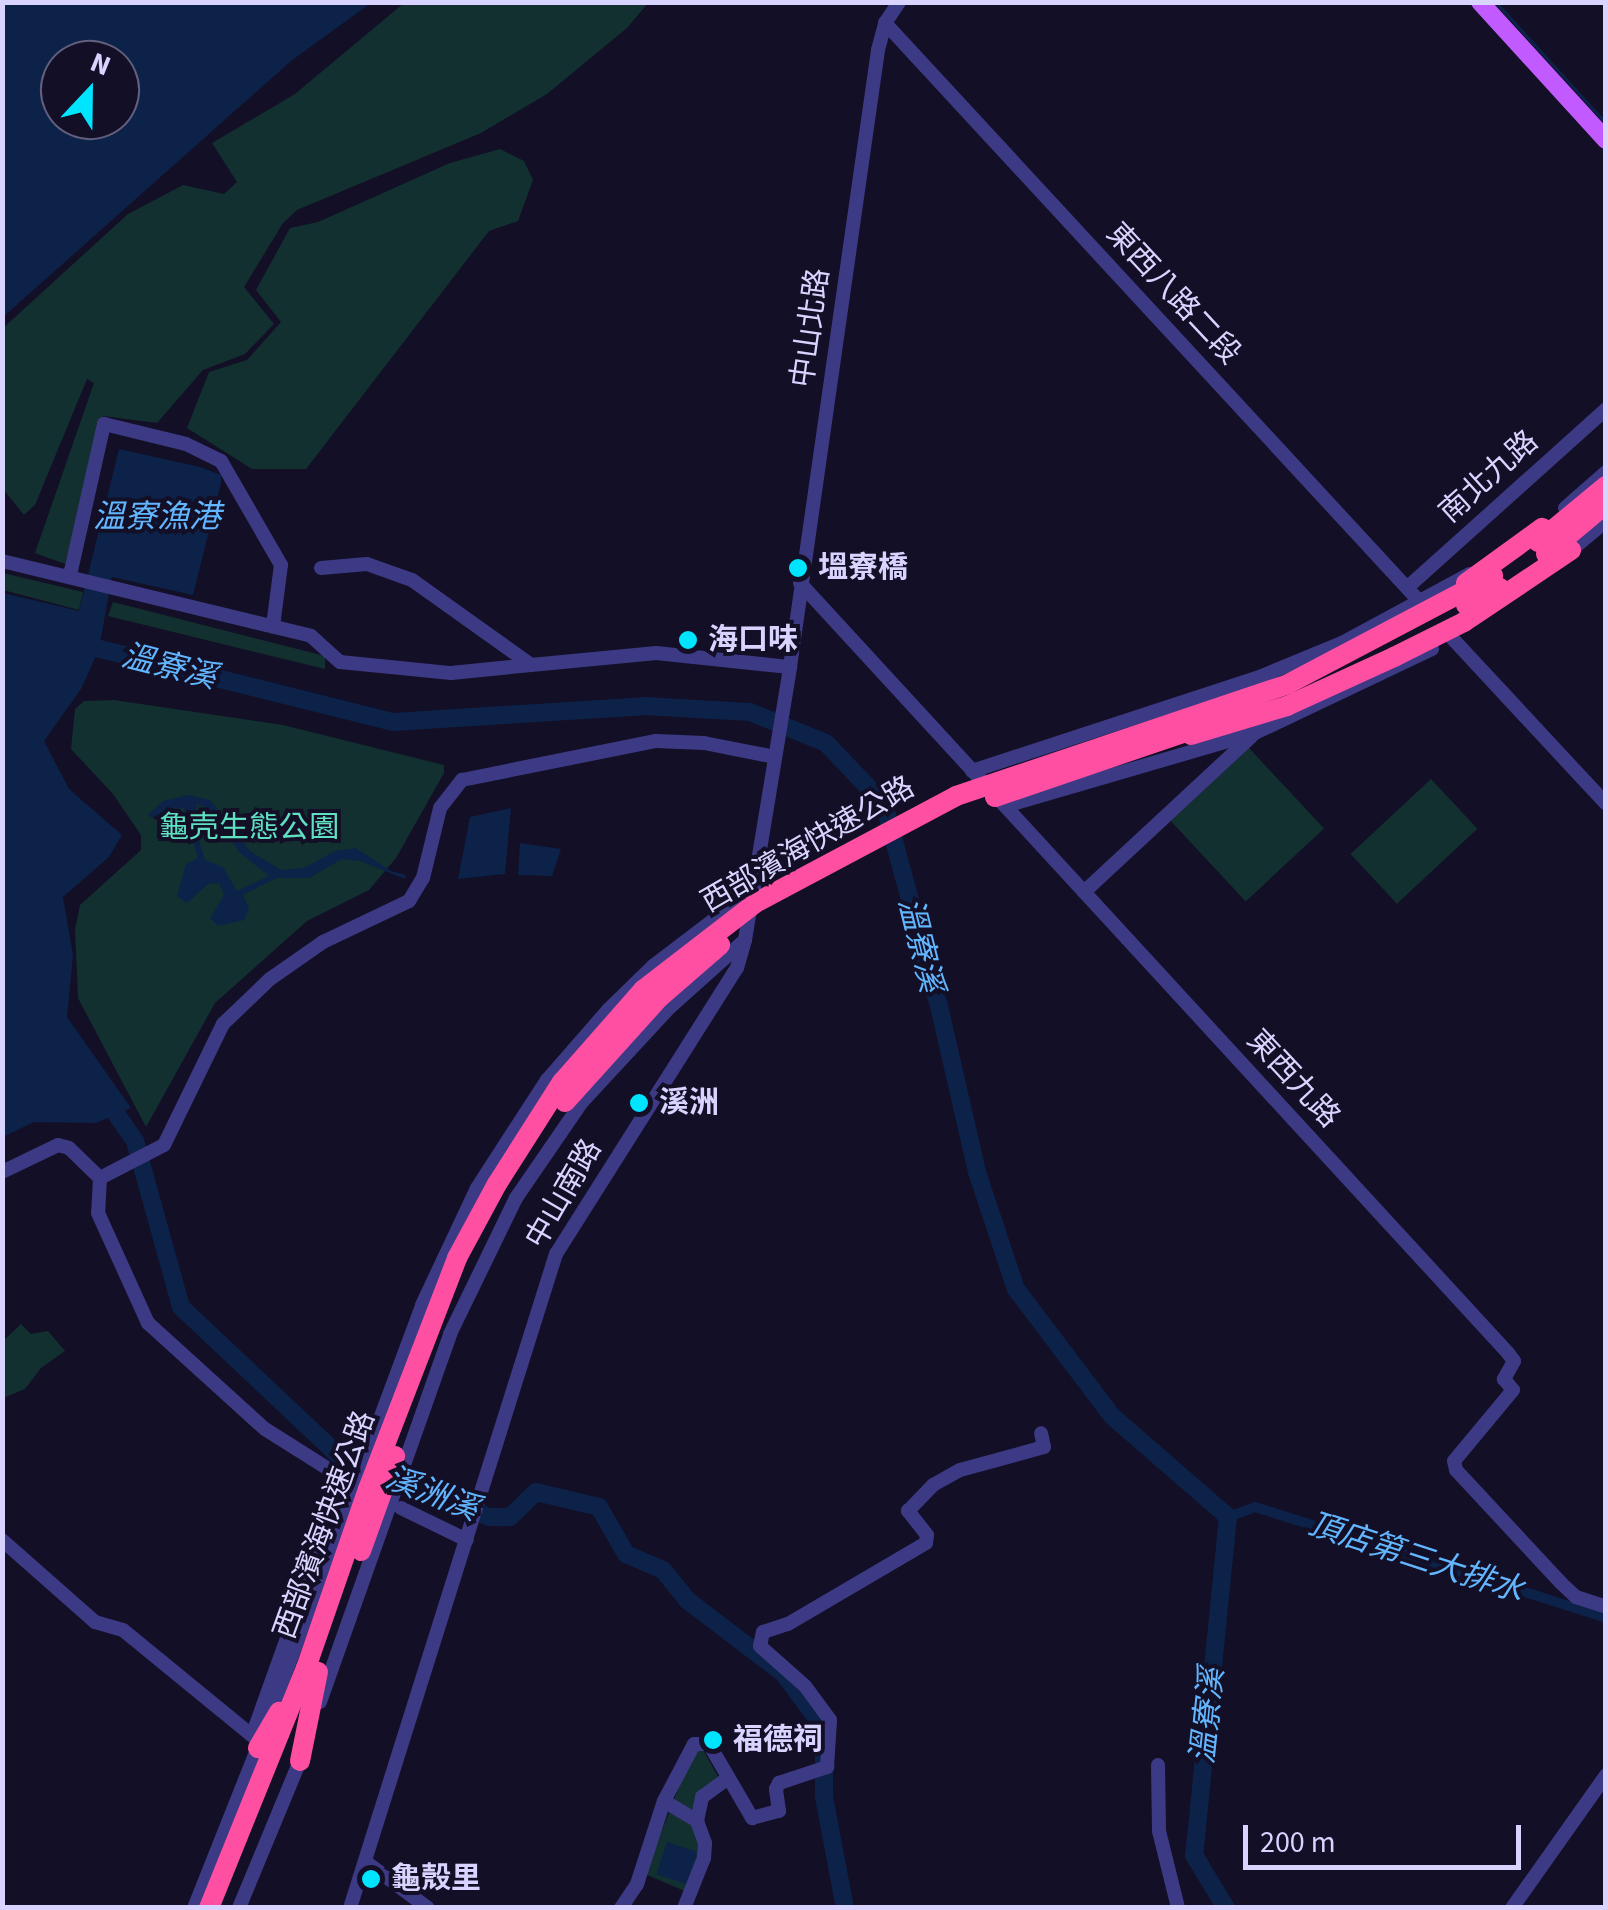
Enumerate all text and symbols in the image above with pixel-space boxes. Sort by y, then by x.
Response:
north arrow [40,40,140,140]
text: N [84,42,117,86]
street label: 東西八路二段 [1098,216,1248,372]
street label: 中山北路 [785,266,837,390]
street label: 南北九路 [1432,423,1546,531]
water label: 溫寮漁港 [93,498,221,536]
place label: 塭寮橋 [818,550,908,586]
marker: 塭寮橋 [787,557,809,579]
place label: 海口味 [708,622,798,658]
marker: 海口味 [677,629,699,651]
water label: 溫寮溪 [118,637,220,697]
street label: 西部濱海快速公路 [695,769,921,921]
park label: 龜壳生態公園 [159,810,339,846]
water label: 溫寮溪 [890,894,950,996]
street label: 東西九路 [1239,1023,1347,1135]
place label: 溪洲 [659,1085,719,1121]
marker: 溪洲 [628,1092,650,1114]
street label: 中山南路 [518,1133,610,1255]
street label: 西部濱海快速公路 [267,1406,383,1644]
water label: 溪洲溪 [380,1459,484,1529]
water label: 頂店第三大排水 [1304,1505,1528,1611]
water label: 溫寮溪 [1184,1666,1232,1766]
place label: 福德祠 [733,1722,823,1758]
marker: 福德祠 [702,1729,724,1751]
scale bar [1248,1805,1526,1867]
text: 200 m [1260,1821,1336,1864]
place label: 龜殼里 [391,1861,481,1897]
marker: 龜殼里 [360,1868,382,1890]

